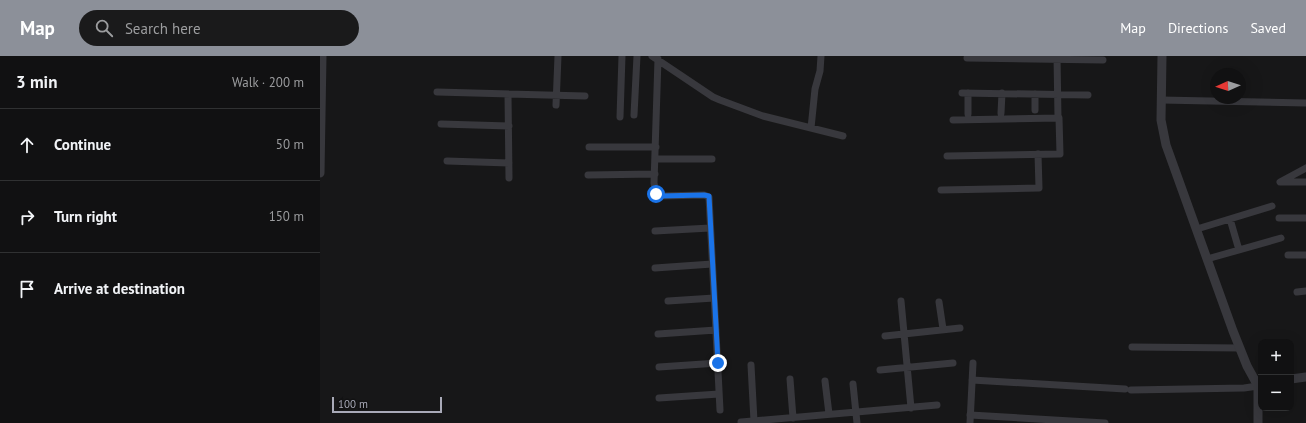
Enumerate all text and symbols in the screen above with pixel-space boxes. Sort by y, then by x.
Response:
search box [79,10,359,46]
text: Map [20,16,55,40]
icon: search [93,17,115,39]
text: Search here [125,19,201,38]
text: Map [1120,19,1146,37]
text: Directions [1168,19,1228,37]
text: Saved [1250,19,1286,37]
north arrow [1210,68,1246,104]
text: 3 min [16,71,57,93]
text: Walk · 200 m [232,74,304,91]
icon: ahead [16,134,38,156]
text: Continue [54,135,111,154]
text: 50 m [276,136,304,153]
route start [647,185,665,203]
icon: right [16,206,38,228]
text: Turn right [54,207,117,226]
text: 150 m [269,208,304,225]
icon: arrive [16,278,38,300]
text: Arrive at destination [54,279,185,298]
map controls [1258,339,1294,411]
button: + [1258,339,1294,375]
route end [709,354,727,372]
button: − [1258,375,1294,411]
scale bar [332,395,442,414]
text: 100 m [338,397,368,411]

